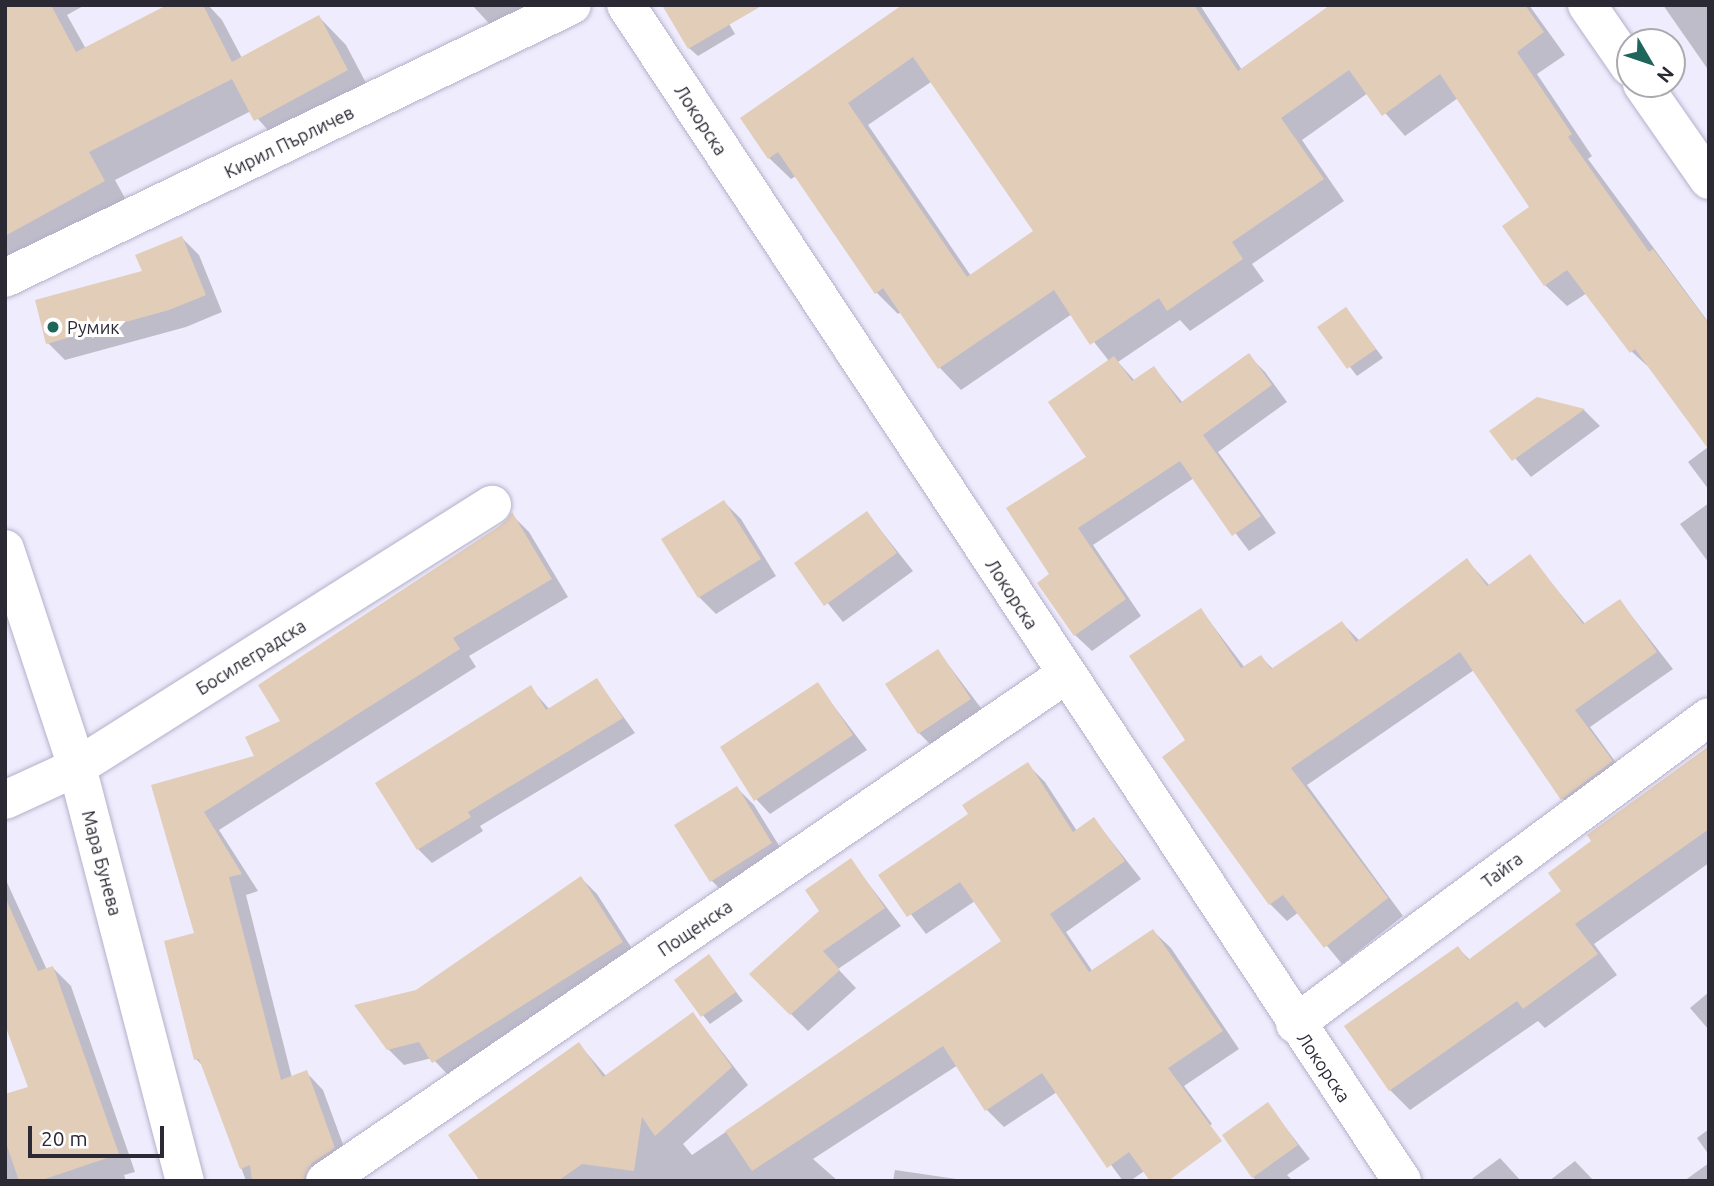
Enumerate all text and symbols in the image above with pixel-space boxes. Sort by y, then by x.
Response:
north arrow [1616,28,1686,98]
text: N [1653,63,1679,87]
street label: Локорска [670,81,732,159]
street label: Кирил Пърличев [221,101,357,183]
place label: Румик [67,316,120,338]
marker: Румик [45,319,61,335]
street label: Локорска [981,555,1043,633]
street label: Босилеградска [192,615,310,699]
street label: Мара Бунева [78,808,126,918]
street label: Тайга [1477,848,1527,892]
street label: Пощенска [654,895,736,961]
street label: Локорска [1293,1028,1355,1106]
scale bar [32,1112,168,1156]
text: 20 m [41,1126,88,1150]

